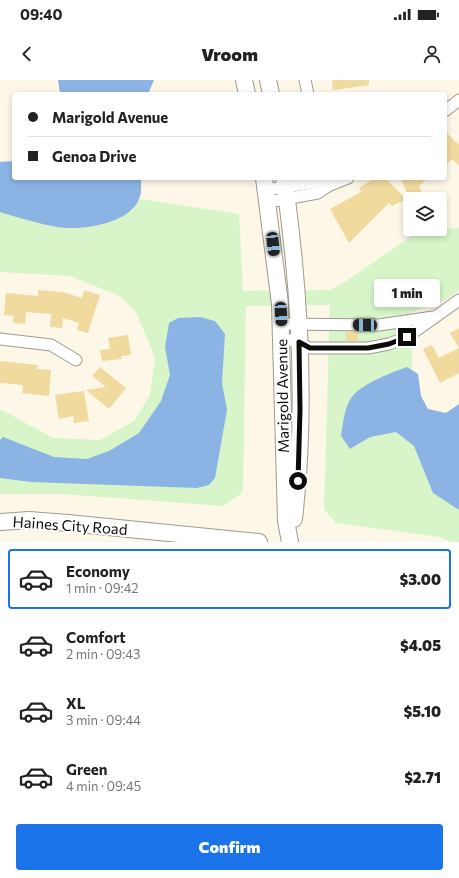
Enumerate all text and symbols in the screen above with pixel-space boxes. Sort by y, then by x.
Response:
text: 09:40 [20,5,62,23]
icon: back [16,43,38,65]
text: Vroom [201,43,258,65]
icon: person [421,43,443,65]
text: Marigold Avenue [52,108,168,126]
text: Genoa Drive [52,147,136,165]
map controls [403,192,447,236]
button: layers [403,192,447,236]
car [266,231,280,257]
callout: 1 min [374,279,440,307]
text: 1 min [391,285,423,301]
car [274,302,288,326]
car [353,319,377,331]
route end [398,328,416,346]
street label: Marigold Avenue [272,339,292,453]
route start [289,472,307,490]
street label: Haines City Road [12,512,128,538]
icon: car [18,561,54,597]
text: Economy [66,562,130,580]
text: $3.00 [399,570,441,588]
text: 1 min · 09:42 [66,580,139,596]
icon: car [18,627,54,663]
text: Comfort [66,628,126,646]
text: $4.05 [400,636,441,654]
text: 2 min · 09:43 [66,646,141,662]
icon: car [18,693,54,729]
text: XL [66,694,85,712]
text: $5.10 [403,702,441,720]
text: 3 min · 09:44 [66,712,141,728]
icon: car [18,759,54,795]
text: Green [66,760,107,778]
text: $2.71 [404,768,441,786]
text: 4 min · 09:45 [66,778,141,794]
button: Confirm [16,824,443,870]

